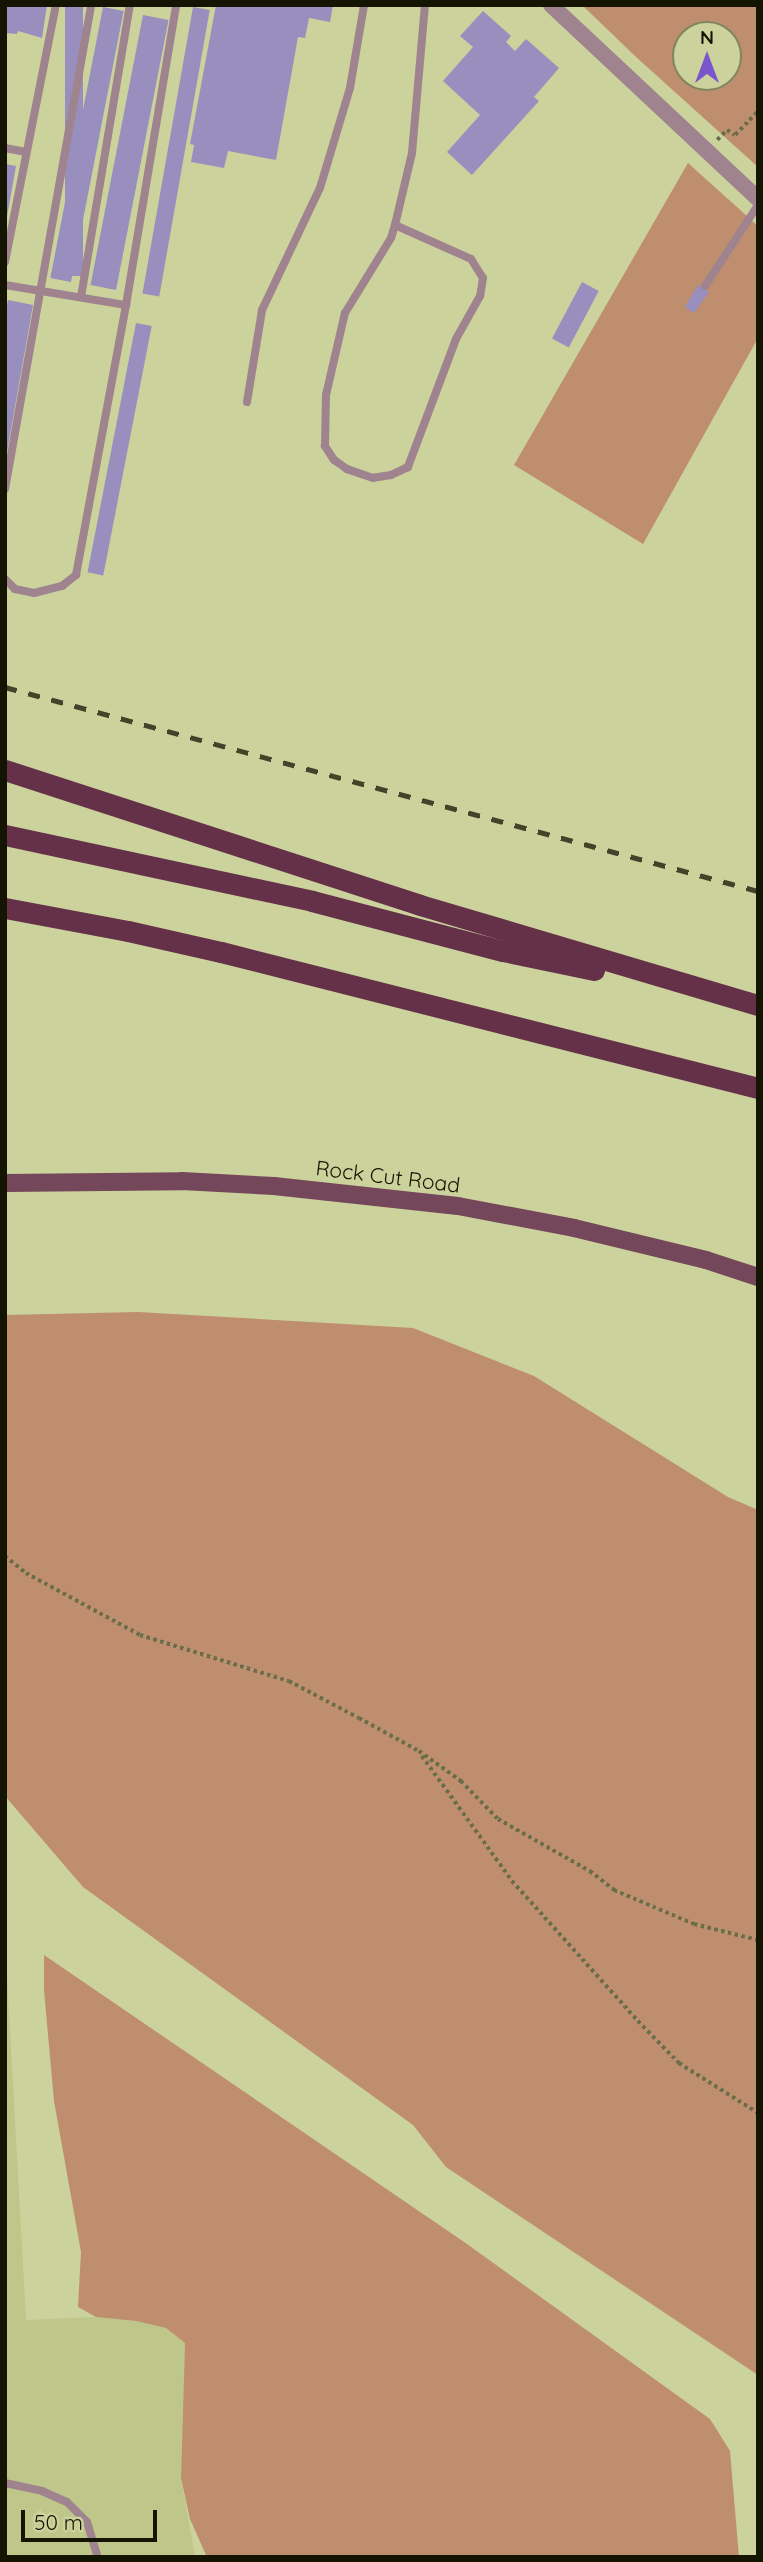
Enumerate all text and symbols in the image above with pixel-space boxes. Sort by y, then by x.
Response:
north arrow [672,21,742,91]
text: N [700,25,714,49]
street label: Rock Cut Road [314,1155,462,1197]
scale bar [24,2496,161,2540]
text: 50 m [34,2509,83,2535]

